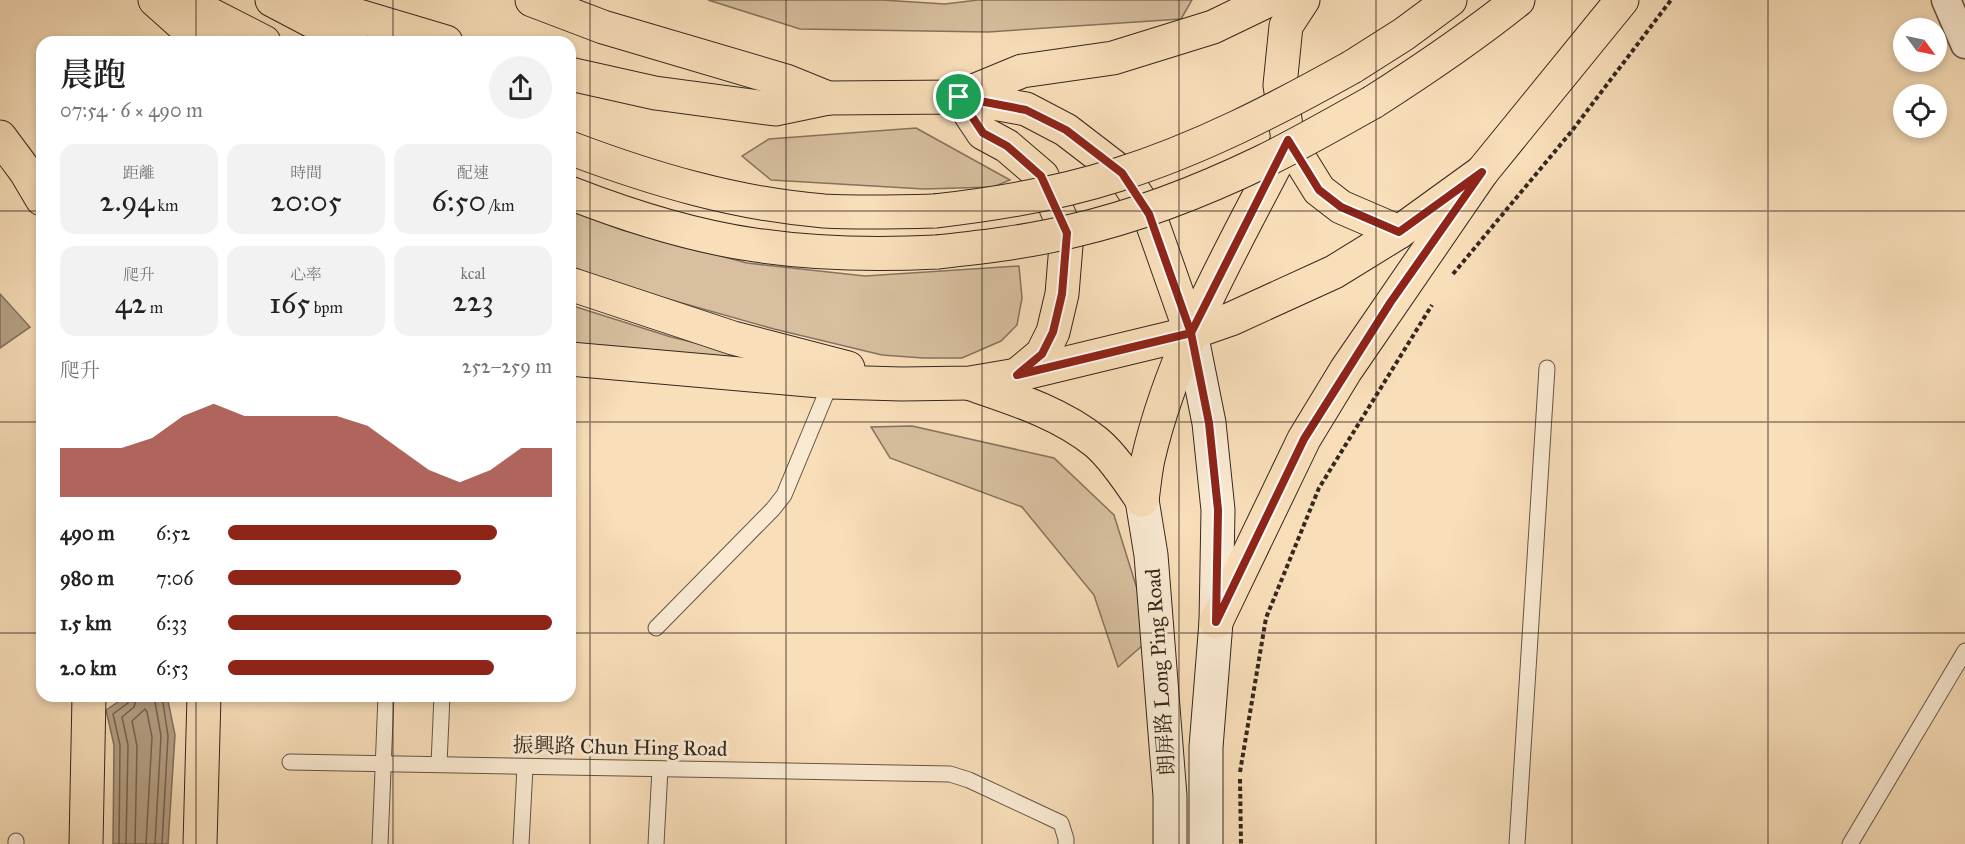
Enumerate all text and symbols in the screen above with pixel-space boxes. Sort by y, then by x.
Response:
north arrow [1893,18,1947,72]
map controls [1893,18,1947,138]
text: 晨跑 [60,55,126,95]
button: share [489,56,552,119]
pin [933,71,984,122]
icon: arrive [942,80,975,113]
button: locate [1893,84,1947,138]
text: 07:54 · 6 × 490 m [60,98,203,122]
text: 距離 [123,163,155,182]
text: 時間 [290,163,322,182]
text: 配速 [457,163,489,182]
text: 2.94 [100,183,154,219]
text: 20:05 [270,183,342,219]
text: 6:50 [432,183,486,219]
text: km [154,196,178,215]
text: /km [486,196,514,215]
text: kcal [460,264,486,283]
text: 爬升 [123,265,155,284]
text: 心率 [290,265,322,284]
text: 223 [452,283,494,319]
text: 42 [115,285,146,321]
text: 165 [269,285,310,321]
text: m [146,298,163,317]
text: bpm [310,298,343,317]
text: 252–259 m [462,354,552,378]
text: 爬升 [60,358,100,382]
text: 490 m [60,521,115,545]
text: 6:52 [156,521,190,545]
text: 980 m [60,566,114,590]
text: 7:06 [156,566,194,590]
street label: 朗屏路 Long Ping Road [1140,567,1180,776]
text: 1.5 km [60,611,111,635]
text: 6:33 [156,611,187,635]
text: 2.0 km [60,656,116,680]
text: 6:53 [156,656,189,680]
street label: 振興路 Chun Hing Road [512,732,728,762]

